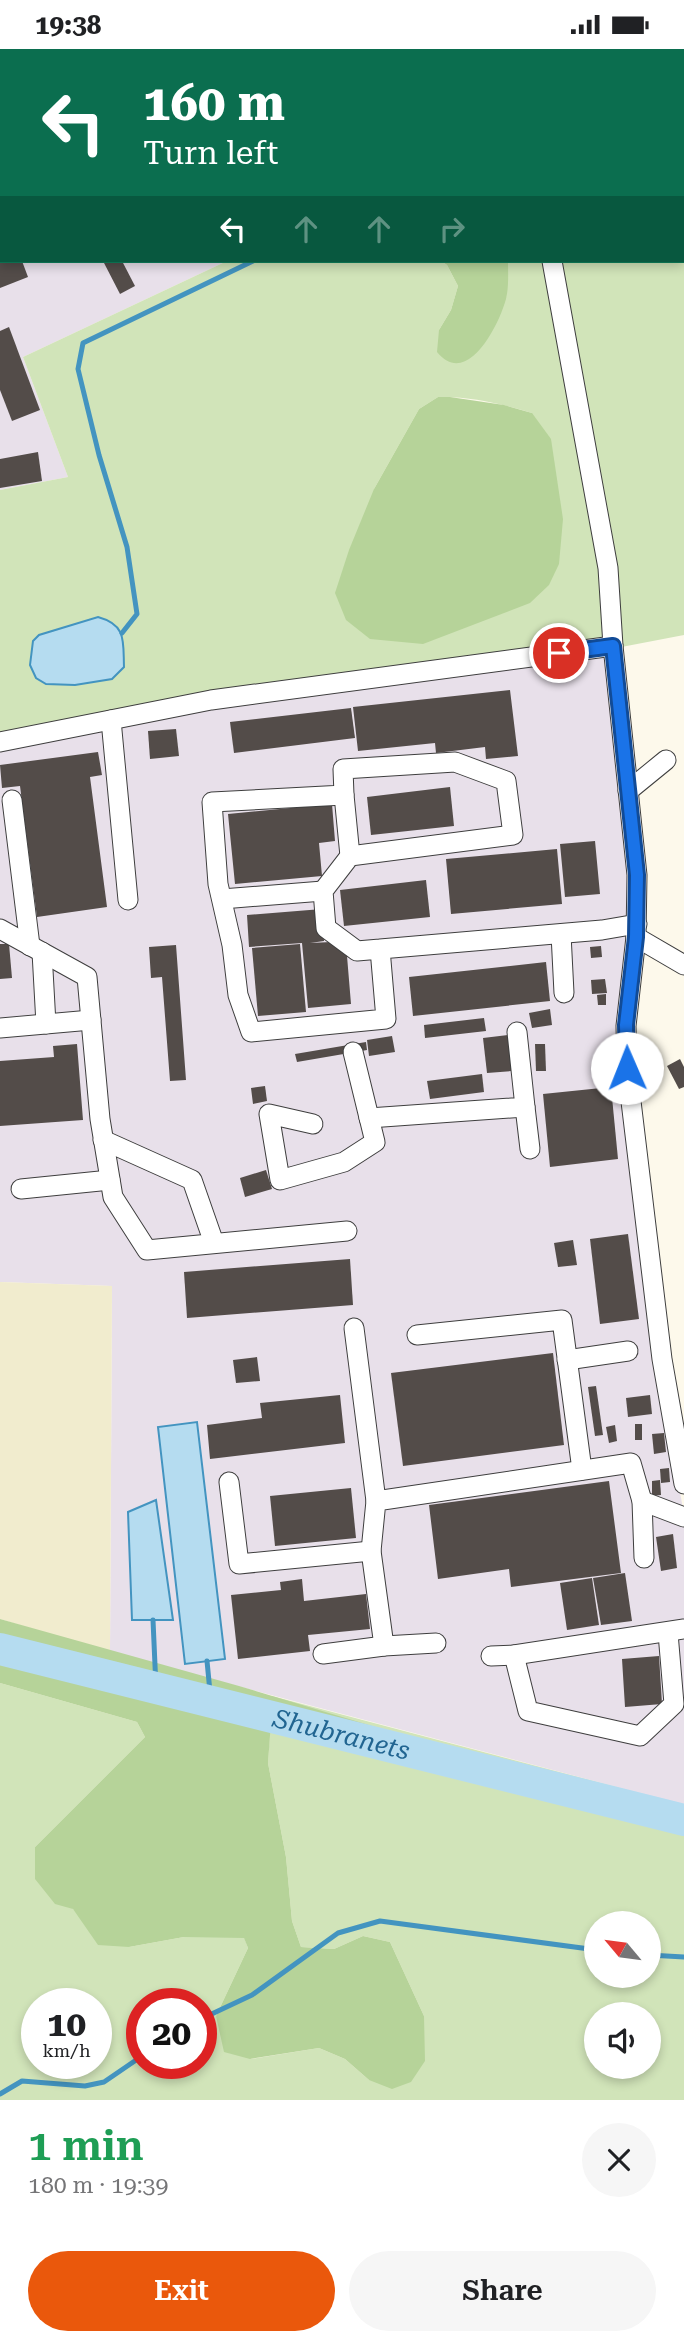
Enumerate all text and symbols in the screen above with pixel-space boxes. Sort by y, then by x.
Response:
text: 19:38 [35,10,101,40]
text: 160 m [143,75,285,132]
icon: left [28,77,119,168]
text: Turn left [143,134,278,172]
icon: left [214,210,252,248]
icon: ahead [287,210,325,248]
icon: ahead [360,210,398,248]
icon: right [433,210,471,248]
pin [529,623,589,683]
icon: arrive [540,634,578,672]
position arrow [590,1031,664,1105]
water label: Shubranets [269,1703,413,1766]
north arrow [584,1911,662,1988]
map controls [584,1911,661,2079]
speed limit sign: 20 [126,1988,217,2079]
button: sound [584,2002,661,2079]
text: 10 [47,2004,86,2045]
text: km/h [42,2040,91,2061]
text: 1 min [28,2121,144,2170]
button: close [582,2123,656,2197]
text: 180 m · 19:39 [28,2172,168,2199]
button: Exit [28,2251,335,2331]
button: Share [349,2251,656,2331]

